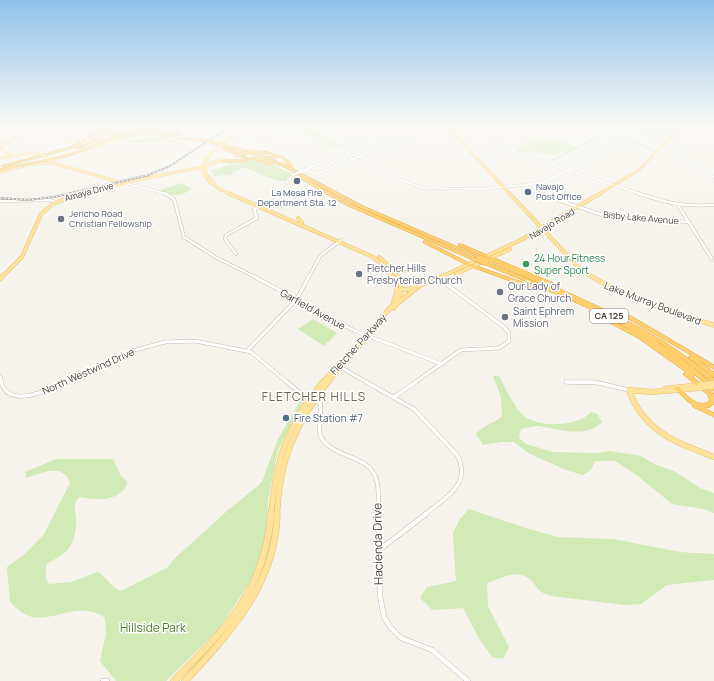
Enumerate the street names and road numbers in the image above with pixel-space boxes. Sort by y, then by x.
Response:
street label: Amaya Drive [63,179,115,204]
street label: Navajo Road [527,205,577,242]
street label: Bisby Lake Avenue [603,208,679,227]
street label: Lake Murray Boulevard [602,278,704,328]
street label: Garfield Avenue [278,285,348,333]
road number: CA 125 [590,309,628,323]
street label: Fletcher Parkway [327,310,390,378]
street label: North Westwind Drive [40,344,136,398]
street label: Hacienda Drive [368,503,387,585]

